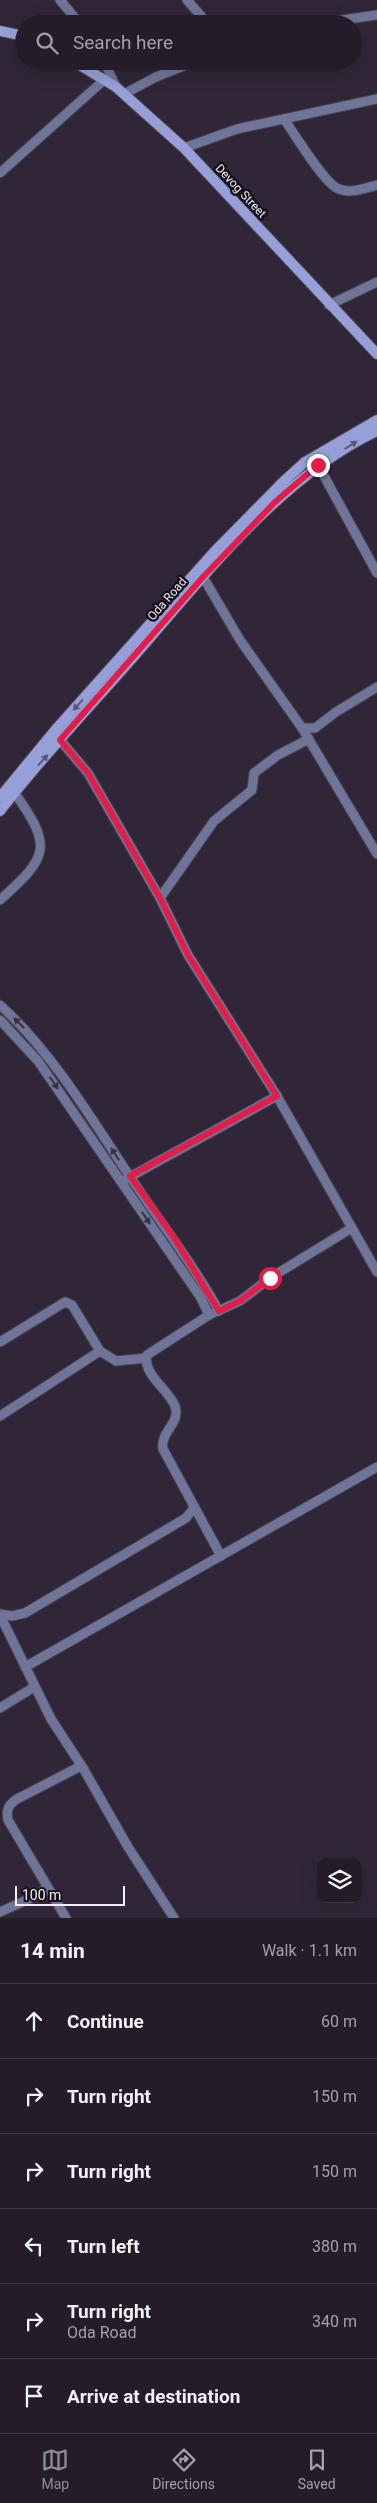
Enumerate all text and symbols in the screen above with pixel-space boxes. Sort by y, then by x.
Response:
search box [15,15,362,70]
icon: search [33,29,61,57]
text: Search here [73,31,173,54]
street label: Devog Street [213,161,269,221]
one-way arrow [344,441,358,450]
route end [307,454,330,477]
street label: Oda Road [145,575,189,623]
one-way arrow [72,699,84,711]
one-way arrow [37,755,49,767]
one-way arrow [13,1017,25,1029]
one-way arrow [49,1076,59,1090]
one-way arrow [110,1147,120,1161]
one-way arrow [141,1211,151,1224]
route start [259,1267,282,1290]
map controls [317,1858,362,1903]
button: layers [317,1858,362,1903]
scale bar [15,1883,125,1906]
text: 100 m [22,1887,61,1903]
text: 14 min [20,1939,85,1963]
text: Walk · 1.1 km [262,1941,357,1960]
icon: ahead [20,2007,48,2035]
text: Continue [67,2010,144,2033]
text: 60 m [321,2012,357,2031]
icon: right [20,2082,48,2110]
text: Turn right [67,2085,151,2108]
text: 150 m [312,2087,357,2106]
icon: right [20,2157,48,2185]
text: Turn right [67,2160,151,2183]
text: 150 m [312,2162,357,2181]
icon: left [20,2232,48,2260]
text: Turn left [67,2235,140,2258]
text: 380 m [312,2237,357,2256]
text: Turn right [67,2300,151,2323]
icon: right [20,2307,48,2335]
text: 340 m [312,2312,357,2331]
text: Oda Road [67,2323,136,2342]
icon: arrive [20,2382,48,2410]
text: Arrive at destination [67,2385,240,2408]
tab: Map [41,2446,69,2492]
tab: Directions [152,2446,215,2492]
tab: Saved [298,2446,336,2492]

